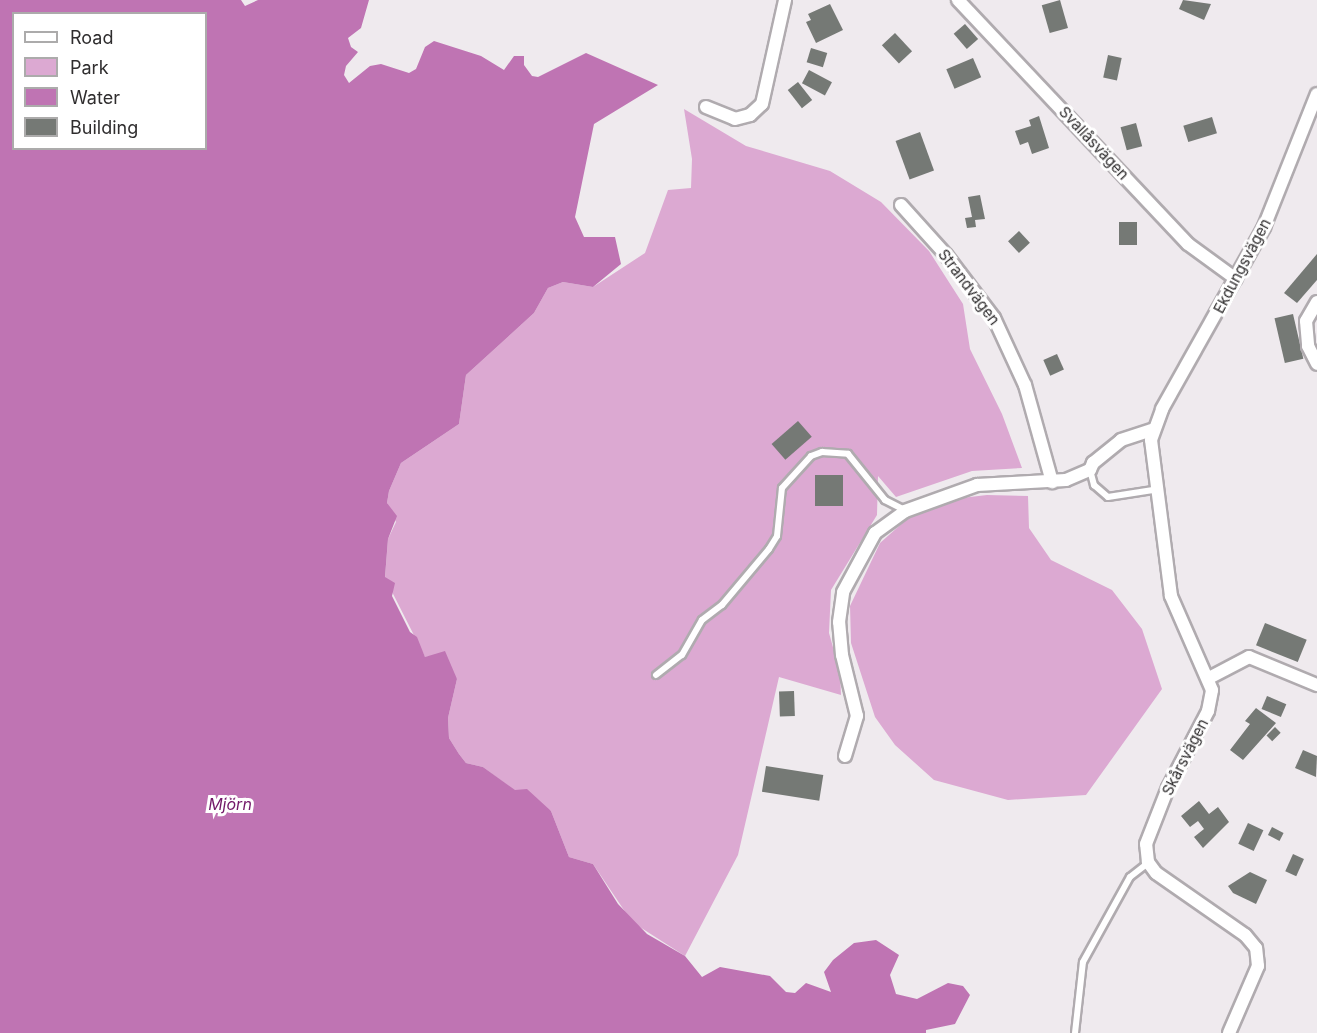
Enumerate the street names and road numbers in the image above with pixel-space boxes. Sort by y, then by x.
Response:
street label: Svallåsvägen [1056,103,1132,183]
street label: Ekdungsvägen [1210,216,1274,316]
street label: Strandvägen [935,246,1003,328]
street label: Skårsvägen [1158,716,1212,798]

